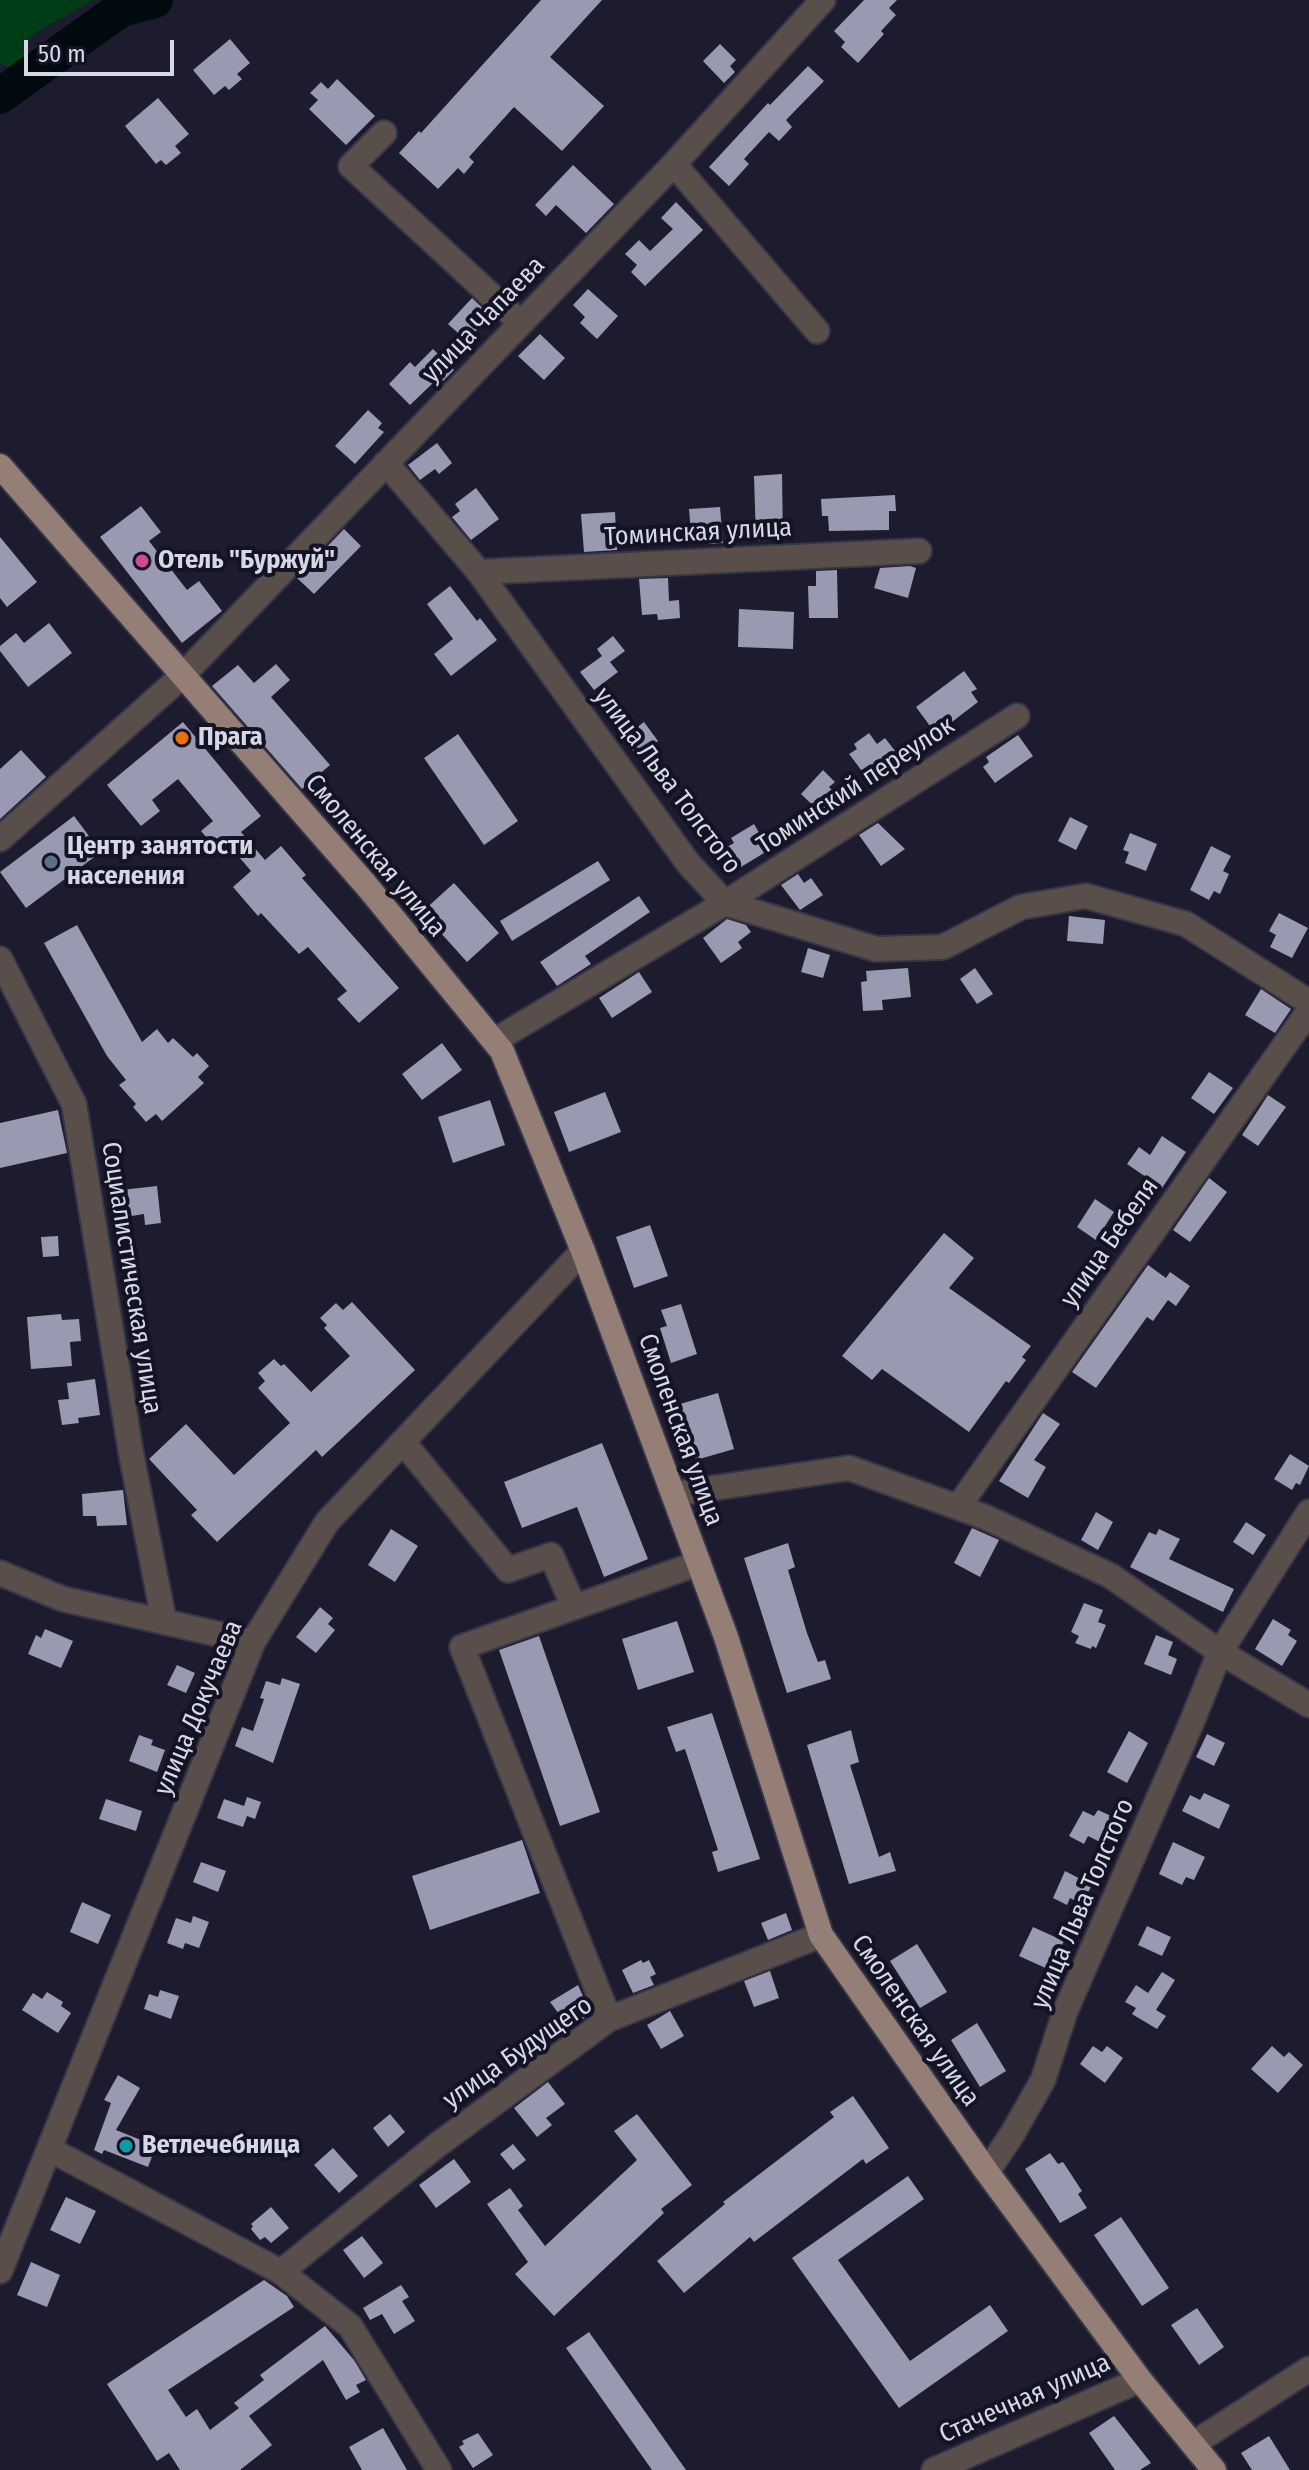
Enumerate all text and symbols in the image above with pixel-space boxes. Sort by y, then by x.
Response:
scale bar [28,24,178,74]
text: 50 m [38,40,86,68]
street label: улица Чапаева [416,250,552,390]
street label: Томинская улица [603,513,793,553]
place label: Отель "Буржуй" [158,545,335,577]
marker: Отель "Буржуй" [133,552,151,570]
street label: улица Льва Толстого [587,682,747,880]
street label: Томинский переулок [751,711,961,861]
place label: Прага [198,722,263,754]
marker: Прага [173,729,191,747]
street label: Смоленская улица [298,768,452,944]
place label: Центр занятости населения [67,831,253,892]
marker: Центр занятости населения [42,853,60,871]
street label: Социалистическая улица [94,1140,168,1416]
street label: улица Бебеля [1054,1173,1166,1313]
street label: Смоленская улица [631,1330,729,1530]
street label: улица Докучаева [148,1616,250,1800]
street label: улица Льва Толстого [1025,1794,1141,2014]
street label: Смоленская улица [844,1929,986,2113]
street label: улица Будущего [437,1990,599,2116]
place label: Ветлечебница [142,2130,300,2162]
marker: Ветлечебница [117,2137,135,2155]
street label: Стачечная улица [935,2347,1115,2451]

